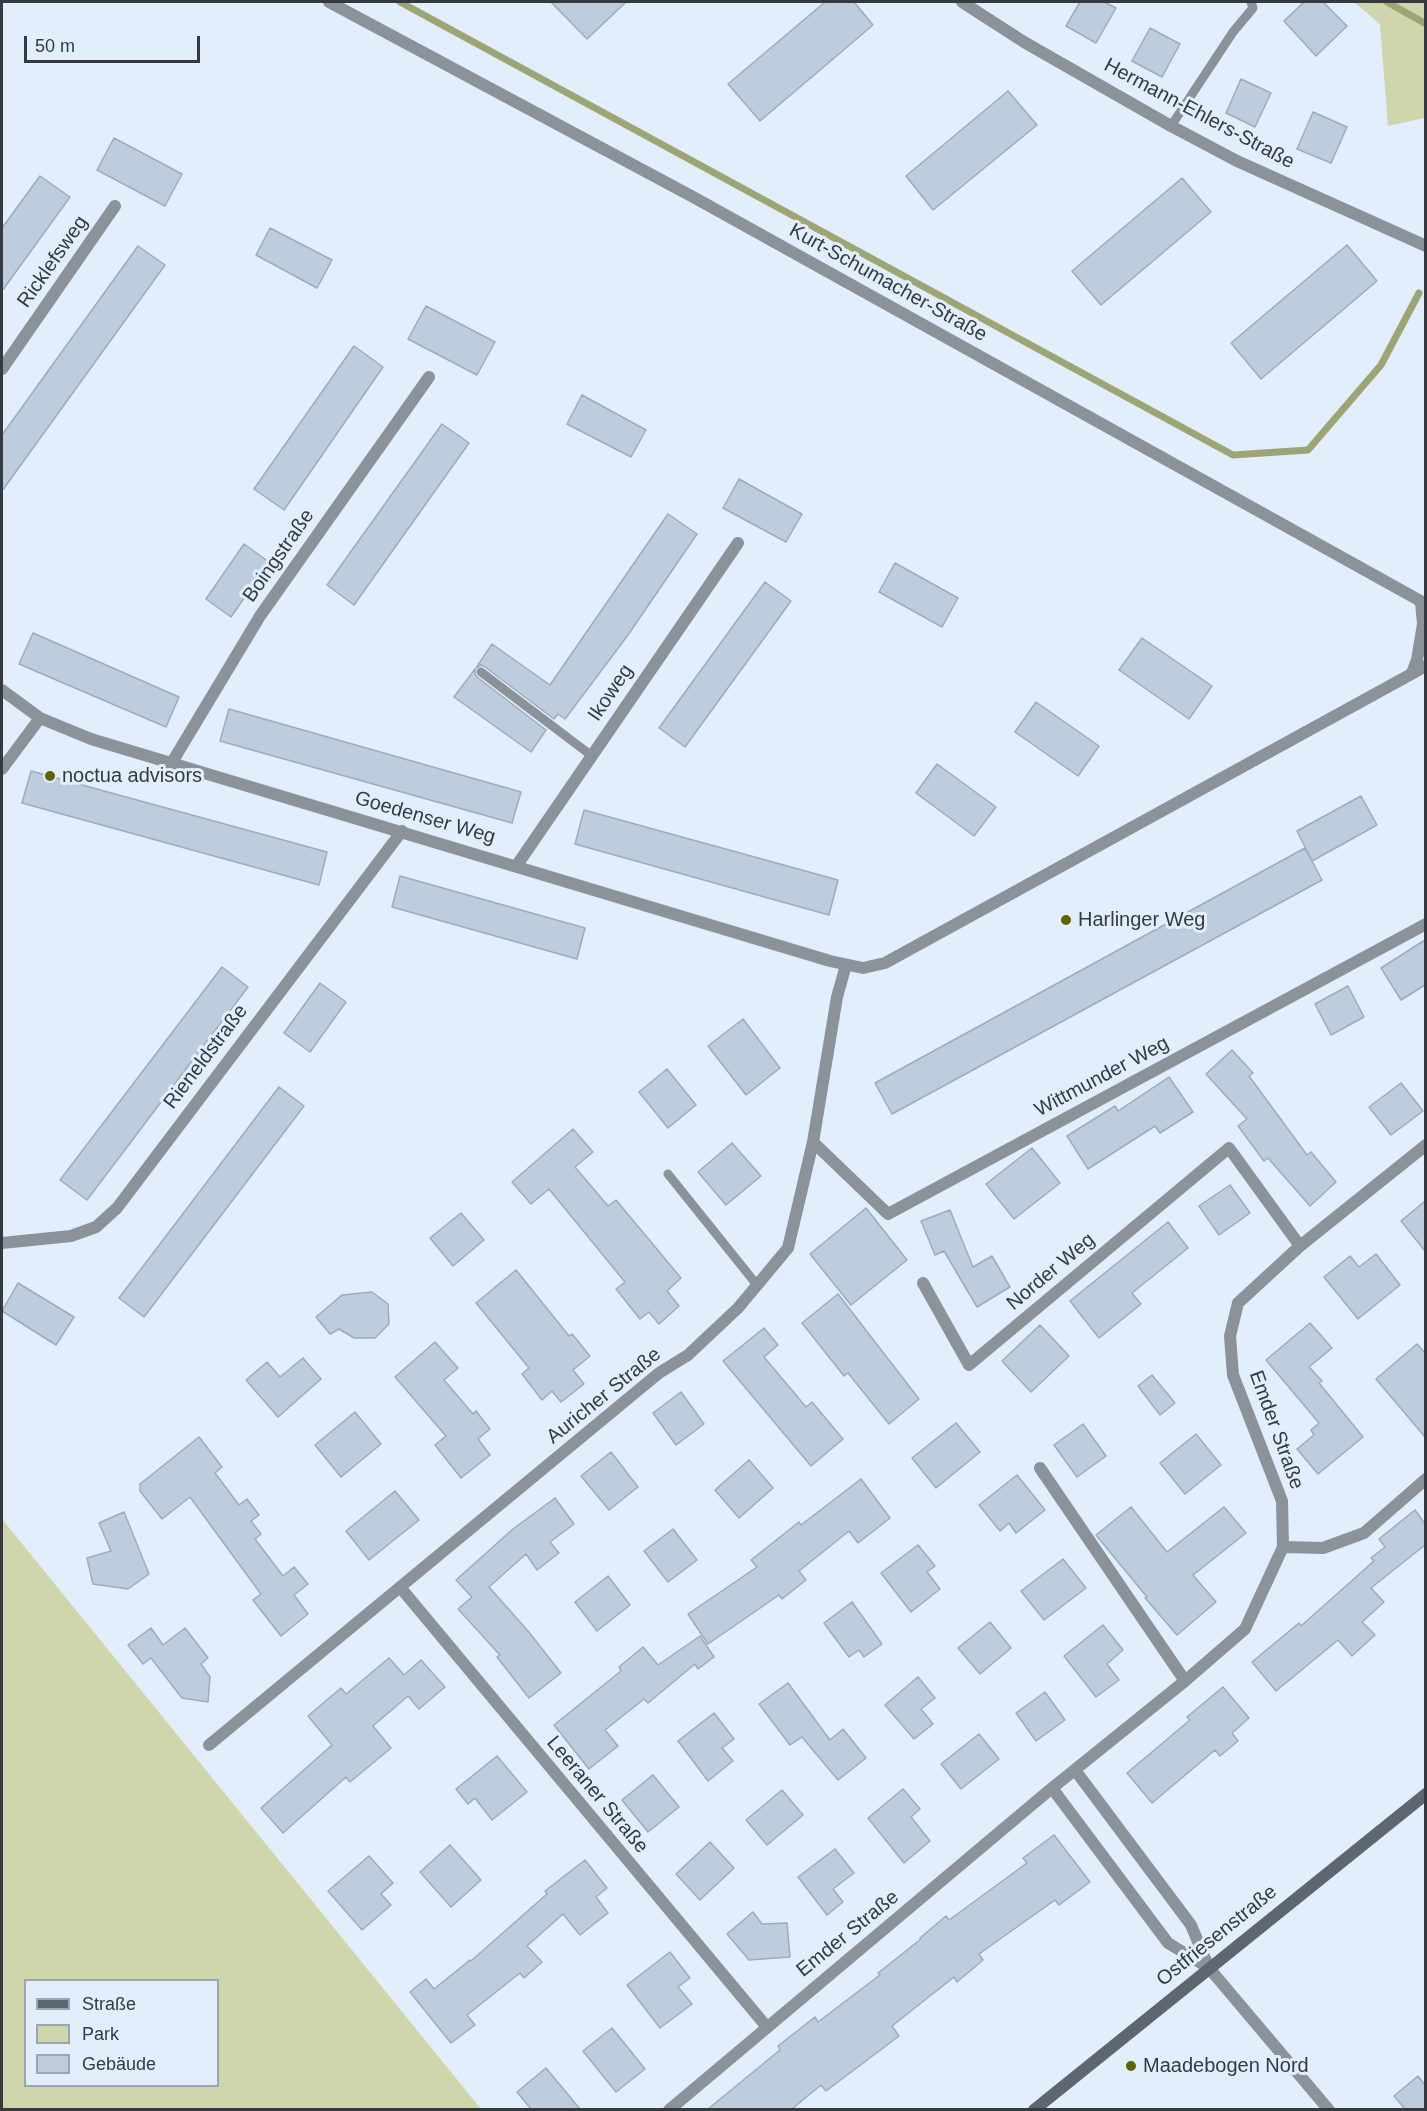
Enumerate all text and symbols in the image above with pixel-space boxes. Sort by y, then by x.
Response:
scale bar [27,24,202,62]
text: 50 m [35,36,75,56]
street label: Hermann-Ehlers-Straße [1100,54,1298,174]
street label: Ricklefsweg [13,211,93,313]
street label: Kurt-Schumacher-Straße [785,219,991,347]
street label: Boingstraße [238,505,320,607]
street label: Ikoweg [583,660,639,726]
place label: noctua advisors [62,764,202,788]
marker: noctua advisors [43,769,57,783]
street label: Goedenser Weg [352,786,498,850]
place label: Harlinger Weg [1078,908,1205,932]
marker: Harlinger Weg [1059,913,1073,927]
street label: Rieneldstraße [159,1000,253,1114]
street label: Wittmunder Weg [1031,1032,1173,1122]
street label: Norder Weg [1002,1228,1100,1316]
street label: Auricher Straße [542,1343,666,1449]
street label: Emder Straße [1243,1367,1309,1493]
street label: Leeraner Straße [541,1732,653,1858]
street label: Ostfriesenstraße [1152,1880,1282,1992]
street label: Emder Straße [792,1886,904,1982]
legend [24,1979,219,2087]
text: Straße [82,1994,136,2014]
text: Park [82,2024,119,2044]
text: Gebäude [82,2054,156,2074]
place label: Maadebogen Nord [1143,2054,1309,2078]
marker: Maadebogen Nord [1124,2059,1138,2073]

